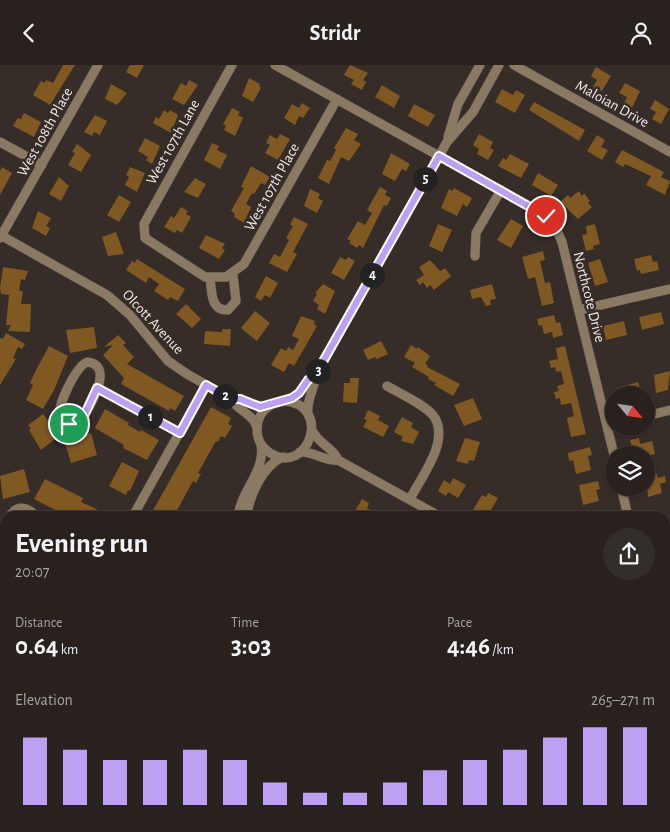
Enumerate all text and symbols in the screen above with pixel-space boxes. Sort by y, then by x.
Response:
icon: back [15,19,43,47]
icon: person [627,19,655,47]
text: Stridr [309,22,361,44]
street label: Maloian Drive [573,78,651,130]
street label: West 108th Place [14,85,76,179]
street label: West 107th Lane [144,97,203,187]
street label: West 107th Place [242,140,302,233]
pin: 5 [412,167,438,191]
text: 5 [422,172,429,186]
pin [525,195,567,237]
icon: check [532,202,560,230]
street label: Northcote Drive [570,250,608,344]
pin: 4 [360,263,384,287]
text: 4 [369,268,376,282]
street label: Olcott Avenue [120,287,187,357]
pin: 3 [306,359,330,383]
text: 3 [315,364,322,378]
pin: 2 [212,383,238,409]
north arrow [605,386,655,436]
map controls [605,386,655,496]
text: 2 [222,389,229,403]
pin [48,403,90,445]
pin: 1 [138,405,162,429]
icon: arrive [55,410,83,438]
text: 1 [148,410,153,424]
button: layers [605,446,655,496]
button: share [603,528,655,580]
text: Evening run [15,530,148,558]
text: 20:07 [15,564,50,580]
text: Distance [15,616,62,630]
text: Time [231,616,259,630]
text: Pace [447,616,472,630]
text: 0.64 [15,634,58,659]
text: 3:03 [231,634,271,659]
text: 4:46 [447,634,490,659]
text: km [58,643,78,657]
text: /km [490,643,514,657]
text: Elevation [15,692,73,708]
text: 265–271 m [591,692,655,708]

